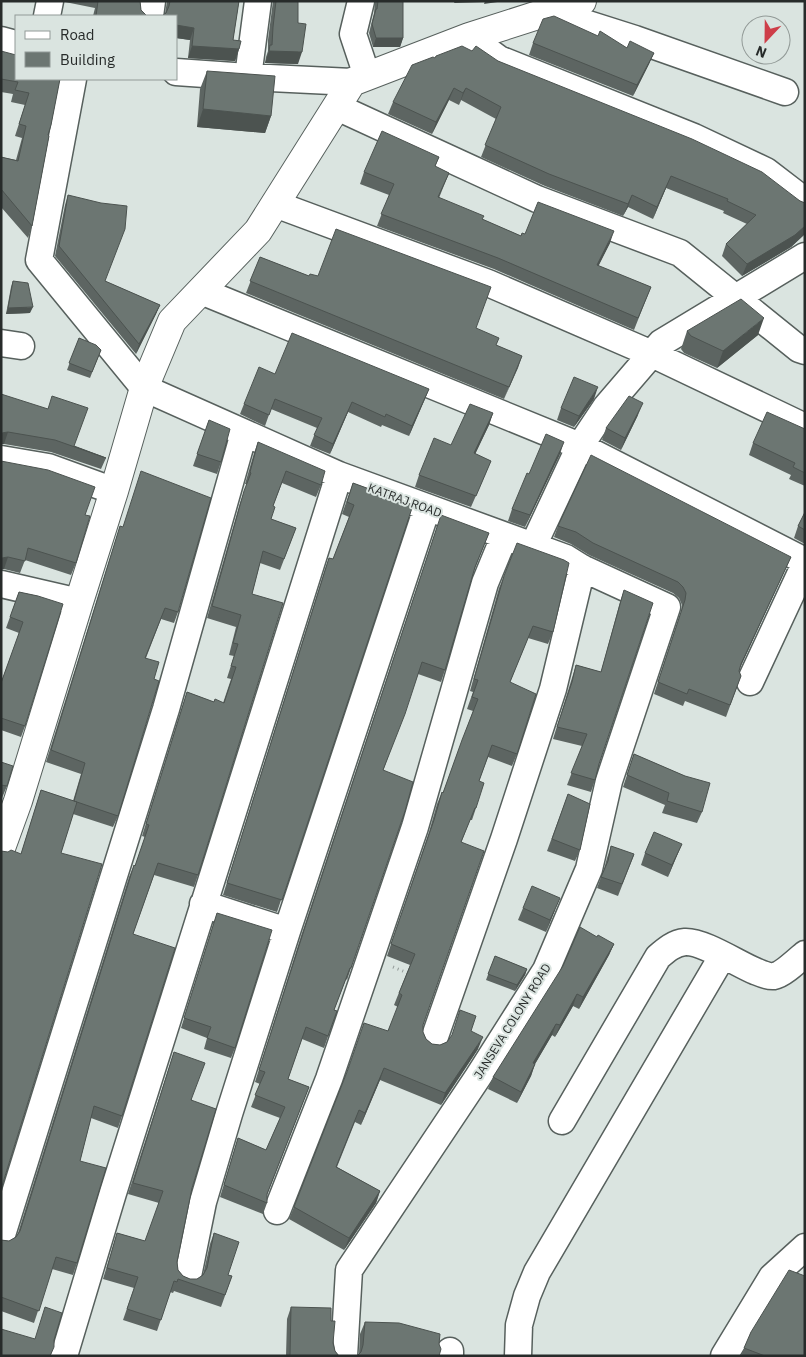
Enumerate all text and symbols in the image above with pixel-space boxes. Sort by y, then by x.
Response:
legend [15,15,178,80]
north arrow [741,15,791,65]
text: Road [60,25,95,44]
text: N [753,42,769,62]
text: Building [60,50,115,69]
street label: KATRAJ ROAD [366,480,444,520]
street label: JANSEVA COLONY ROAD [470,960,554,1082]

